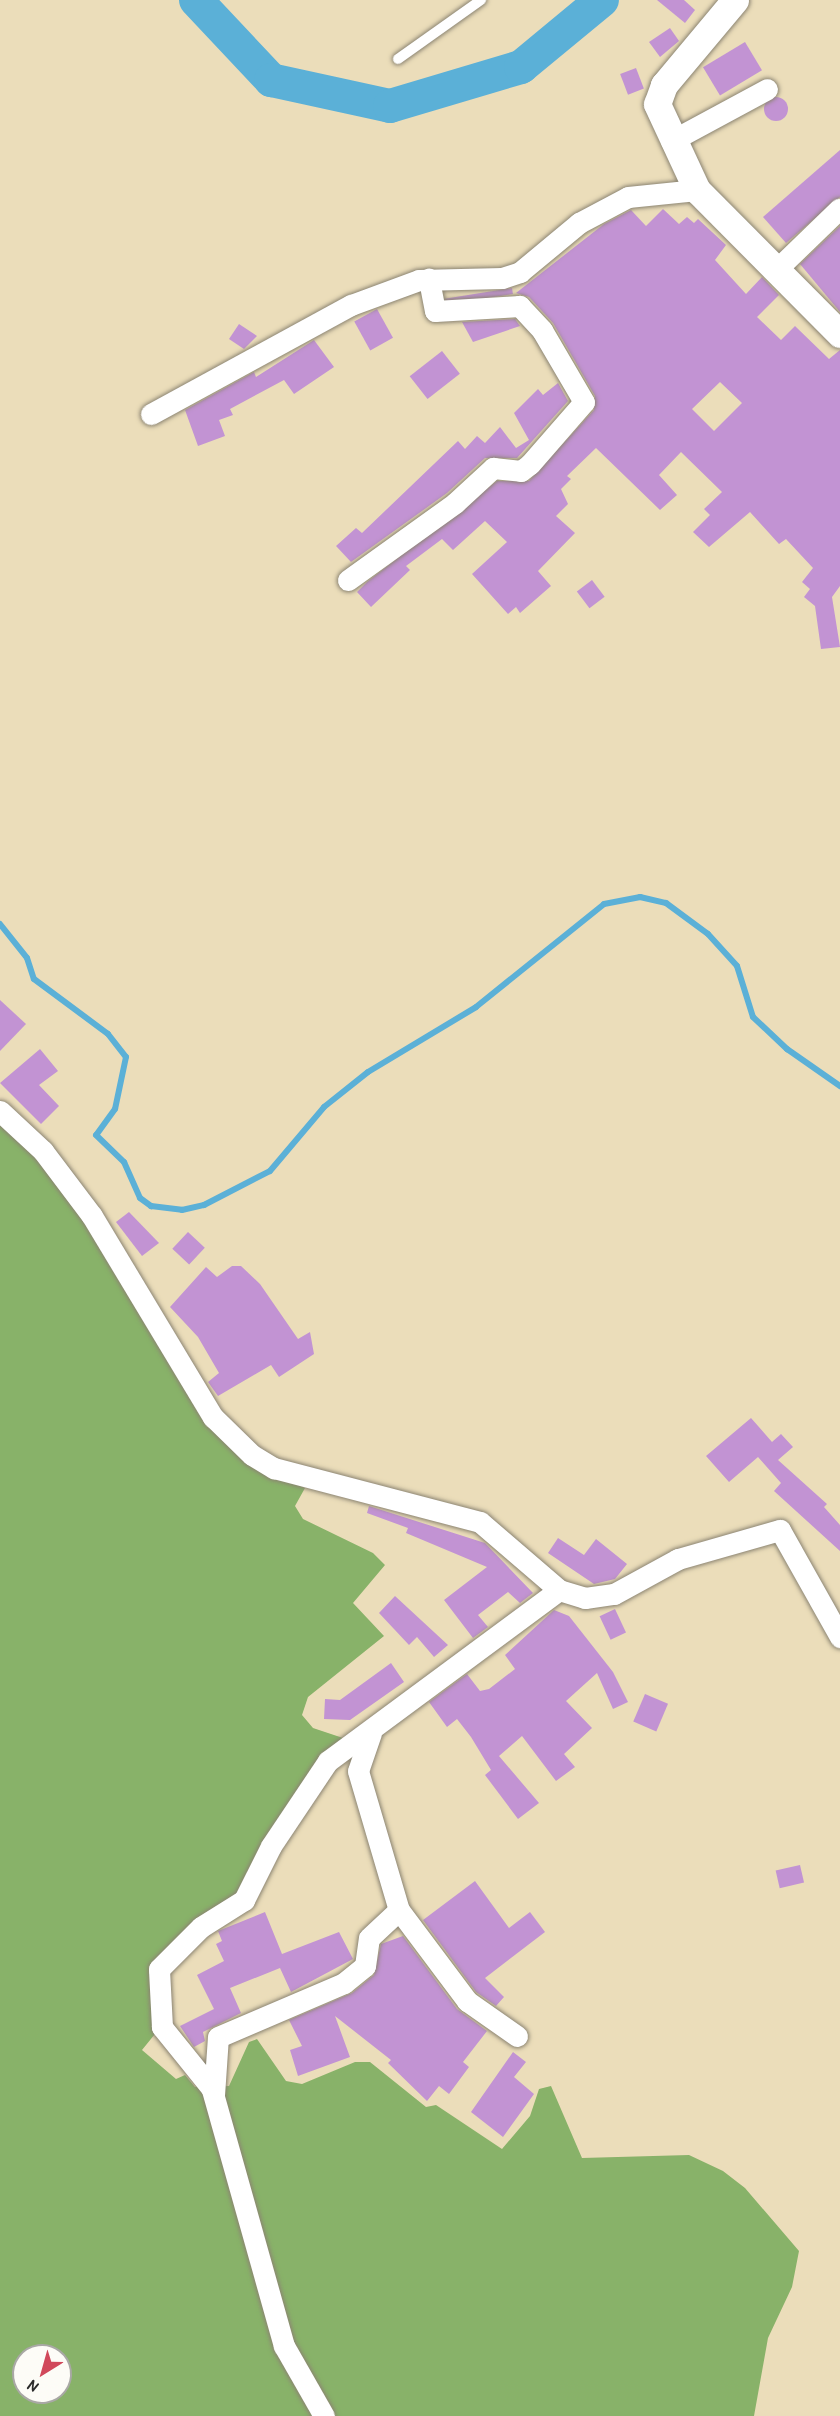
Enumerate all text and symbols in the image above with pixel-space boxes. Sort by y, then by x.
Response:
north arrow [12,2344,72,2404]
text: N [22,2375,42,2398]

